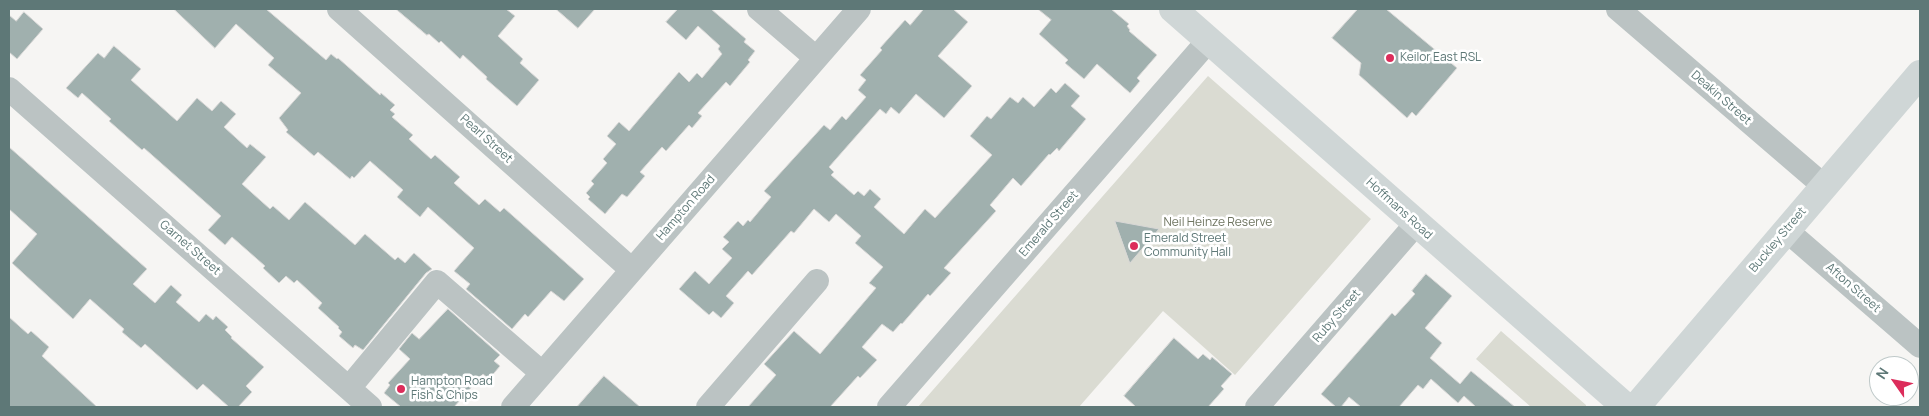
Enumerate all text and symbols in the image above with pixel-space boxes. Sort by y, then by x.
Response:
place label: Keilor East RSL [1400,51,1481,65]
marker: Keilor East RSL [1384,52,1396,64]
street label: Deakin Street [1688,68,1754,128]
street label: Pearl Street [457,112,515,166]
street label: Hampton Road [654,172,718,244]
street label: Hoffmans Road [1363,175,1435,243]
street label: Emerald Street [1017,188,1081,260]
street label: Buckley Street [1747,204,1809,276]
park label: Neil Heinze Reserve [1164,216,1272,230]
street label: Garnet Street [157,218,223,278]
place label: Emerald Street Community Hall [1144,232,1231,260]
marker: Emerald Street Community Hall [1128,240,1140,252]
street label: Afton Street [1823,260,1883,316]
street label: Ruby Street [1310,287,1364,345]
north arrow [1869,356,1919,406]
text: N [1871,364,1893,382]
place label: Hampton Road Fish & Chips [411,375,493,403]
marker: Hampton Road Fish & Chips [395,383,407,395]

